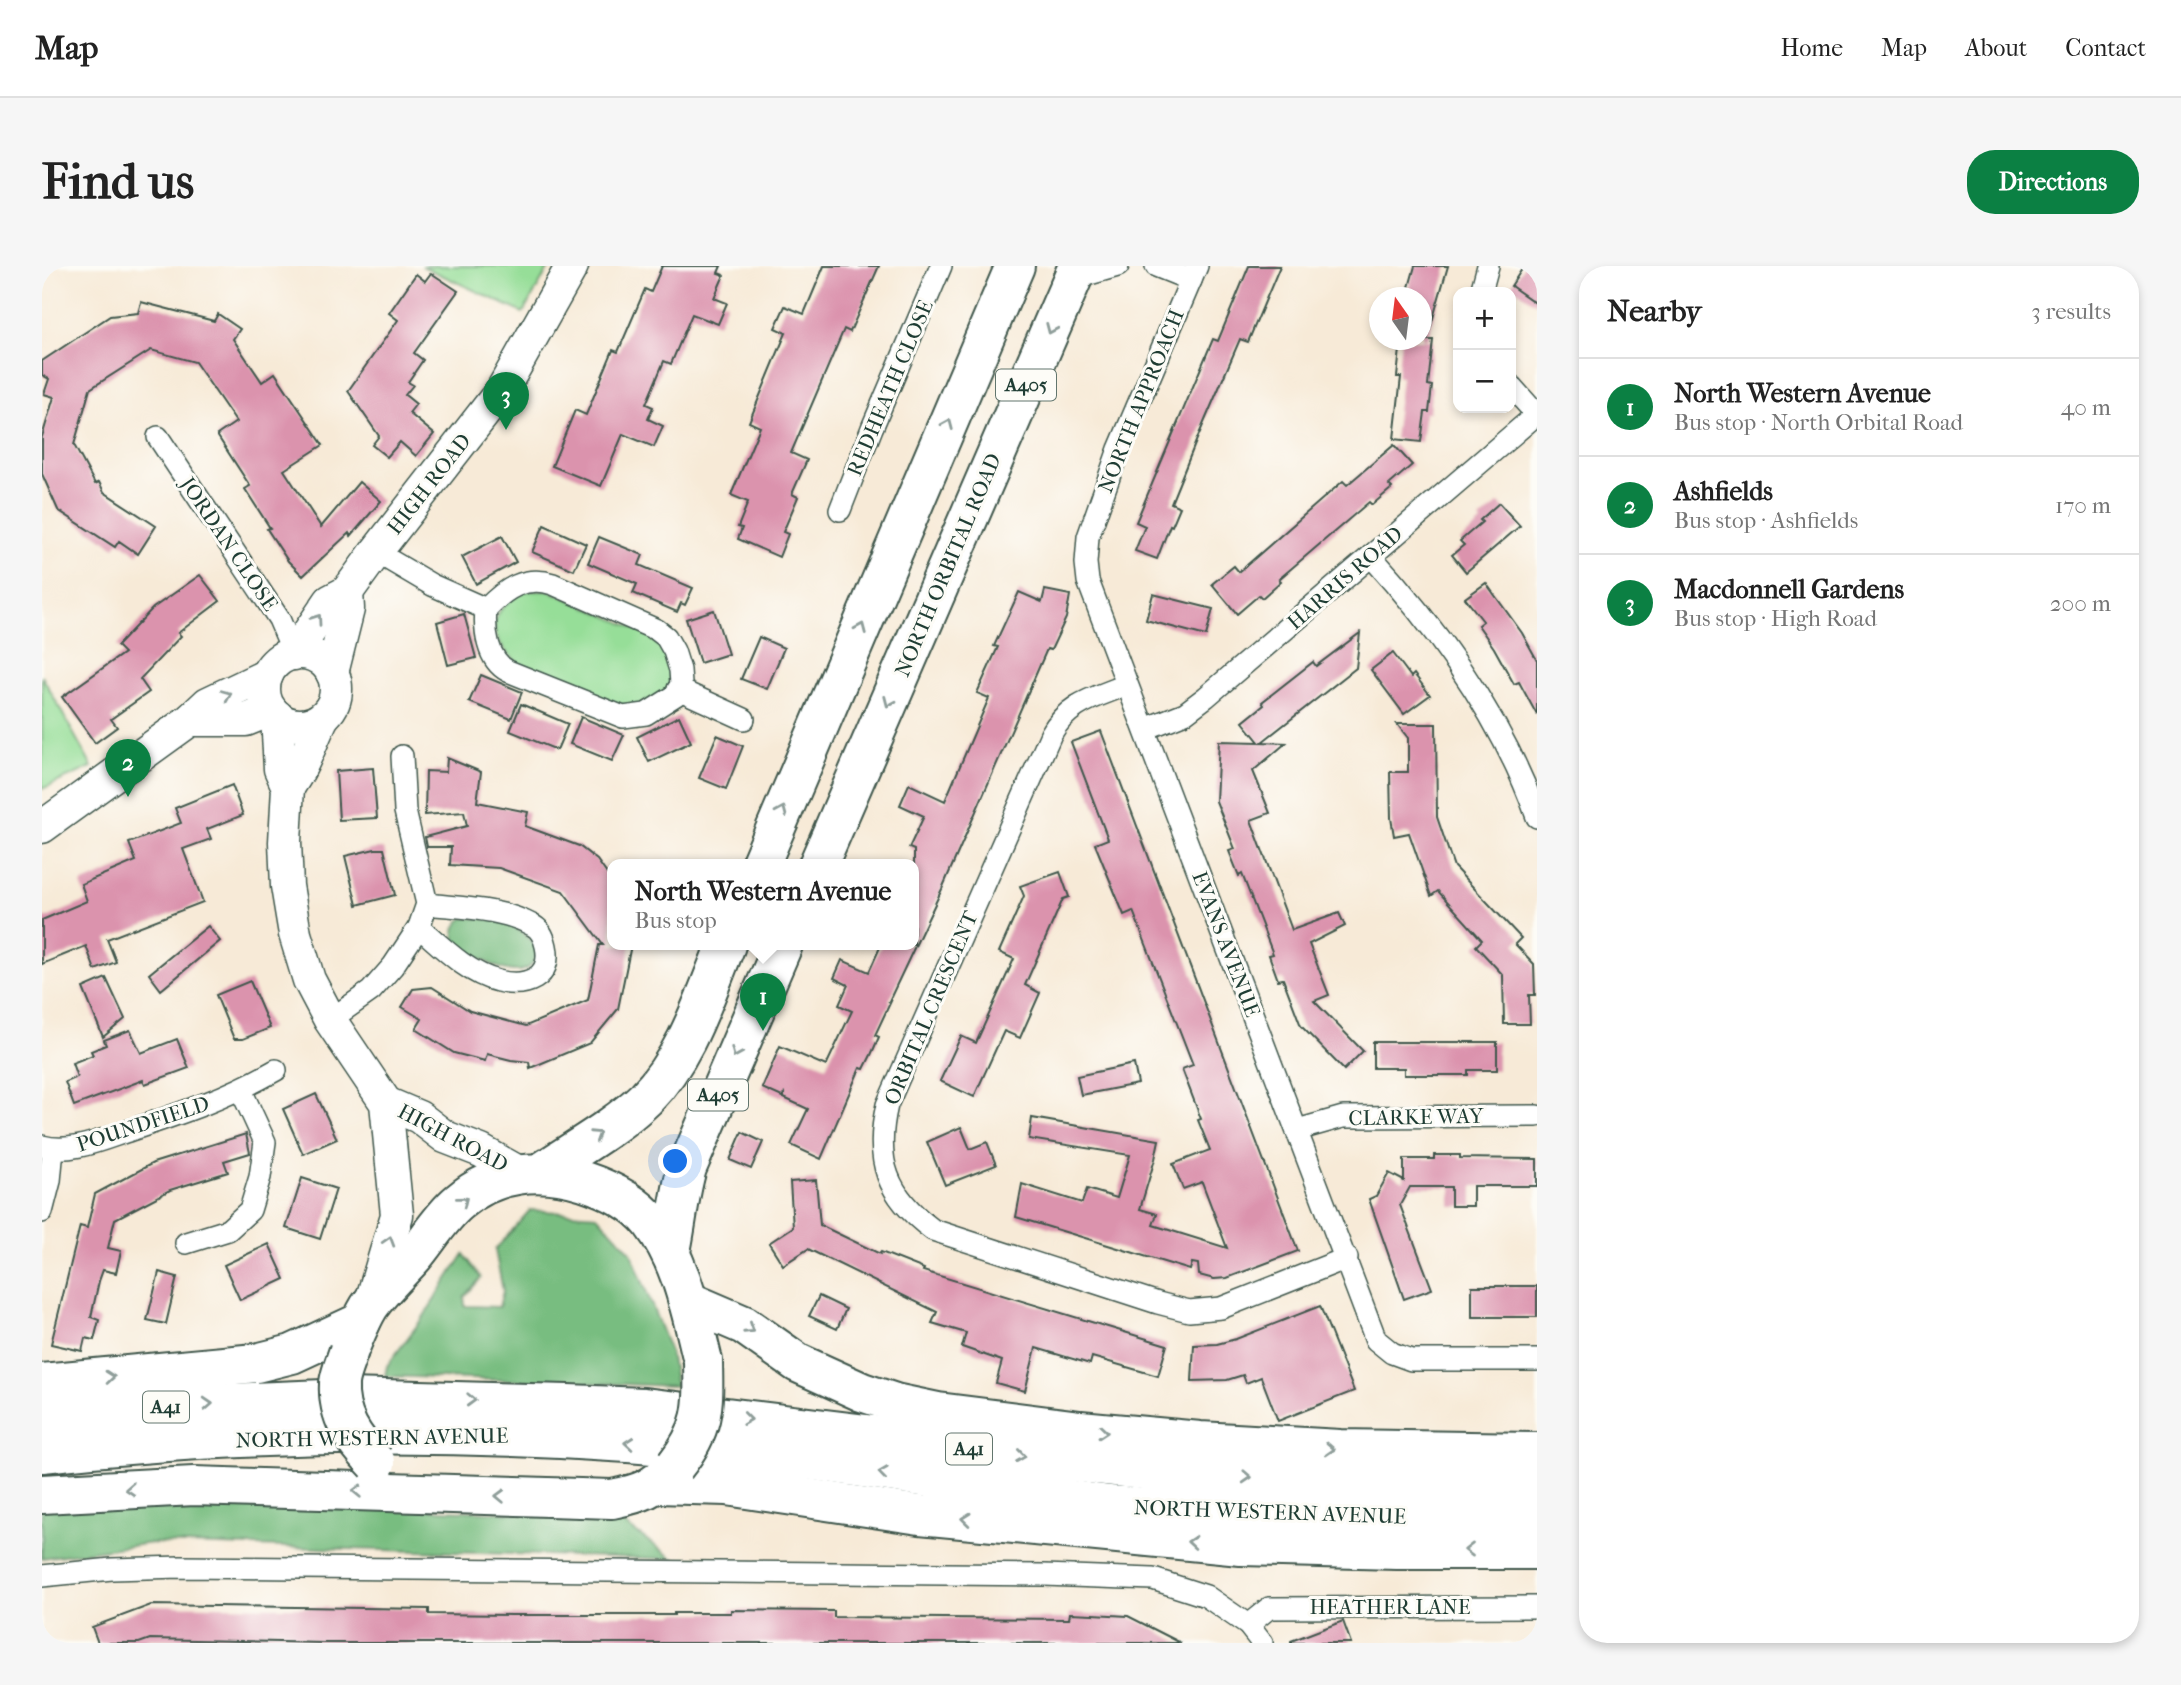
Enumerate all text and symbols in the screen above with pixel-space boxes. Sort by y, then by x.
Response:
text: Map [35,29,98,68]
text: Home [1781,34,1843,62]
text: Map [1881,34,1927,62]
text: About [1965,34,2027,62]
text: Contact [2065,34,2146,62]
button: Directions [1967,150,2139,214]
text: Find us [42,153,194,211]
north arrow [1369,287,1432,350]
map controls [1453,287,1516,413]
button: + [1453,287,1516,350]
text: Nearby [1607,294,1702,329]
street label: REDHEATH CLOSE [842,296,938,480]
text: 3 results [2031,298,2111,325]
street label: NORTH APPROACH [1093,305,1189,496]
one-way arrow [1045,321,1059,334]
button: − [1453,350,1516,413]
road number: A405 [996,370,1056,400]
pin: 3 [483,372,529,430]
text: North Western Avenue [1674,378,1931,409]
text: 1 [1626,394,1634,421]
text: 40 m [2061,394,2111,421]
text: Bus stop · North Orbital Road [1674,409,1963,436]
one-way arrow [940,419,954,431]
street label: HIGH ROAD [382,429,476,539]
street label: NORTH ORBITAL ROAD [890,450,1006,680]
street label: JORDAN CLOSE [174,471,283,616]
text: Ashfields [1674,476,1773,507]
text: 2 [1624,492,1636,519]
text: 170 m [2055,492,2111,519]
text: Bus stop · Ashfields [1674,507,1858,534]
street label: HARRIS ROAD [1283,521,1407,635]
text: Macdonnell Gardens [1674,574,1904,605]
text: 3 [1625,590,1635,617]
text: 200 m [2050,590,2111,617]
text: Bus stop · High Road [1674,605,1877,632]
one-way arrow [309,614,321,627]
one-way arrow [852,623,866,635]
one-way arrow [220,689,232,703]
one-way arrow [883,695,897,708]
pin: 2 [105,739,151,797]
one-way arrow [774,806,788,818]
popup [607,859,919,950]
street label: EVANS AVENUE [1187,868,1265,1020]
text: North Western Avenue [635,876,891,907]
text: Bus stop [635,907,717,934]
street label: ORBITAL CRESCENT [879,907,983,1108]
pin: 1 [740,973,786,1031]
one-way arrow [730,1046,744,1058]
road number: A405 [688,1080,748,1110]
street label: POUNDFIELD [74,1091,212,1157]
street label: HIGH ROAD [394,1099,512,1177]
street label: CLARKE WAY [1348,1104,1484,1130]
one-way arrow [589,1130,602,1143]
your location [658,1144,692,1178]
one-way arrow [455,1196,467,1209]
one-way arrow [380,1236,395,1248]
one-way arrow [742,1321,755,1334]
one-way arrow [105,1370,116,1385]
road number: A41 [143,1392,189,1422]
one-way arrow [466,1392,477,1408]
one-way arrow [203,1397,214,1412]
one-way arrow [741,1412,752,1427]
street label: NORTH WESTERN AVENUE [235,1424,509,1452]
one-way arrow [1098,1424,1109,1439]
road number: A41 [946,1434,992,1464]
one-way arrow [623,1436,634,1451]
one-way arrow [1325,1441,1336,1456]
one-way arrow [1015,1449,1026,1464]
one-way arrow [878,1465,889,1480]
one-way arrow [1242,1470,1253,1485]
one-way arrow [124,1482,135,1497]
one-way arrow [352,1484,363,1499]
one-way arrow [494,1489,505,1504]
street label: NORTH WESTERN AVENUE [1133,1495,1407,1529]
one-way arrow [960,1512,972,1527]
one-way arrow [1187,1535,1198,1550]
one-way arrow [1463,1542,1474,1558]
street label: HEATHER LANE [1309,1595,1471,1619]

